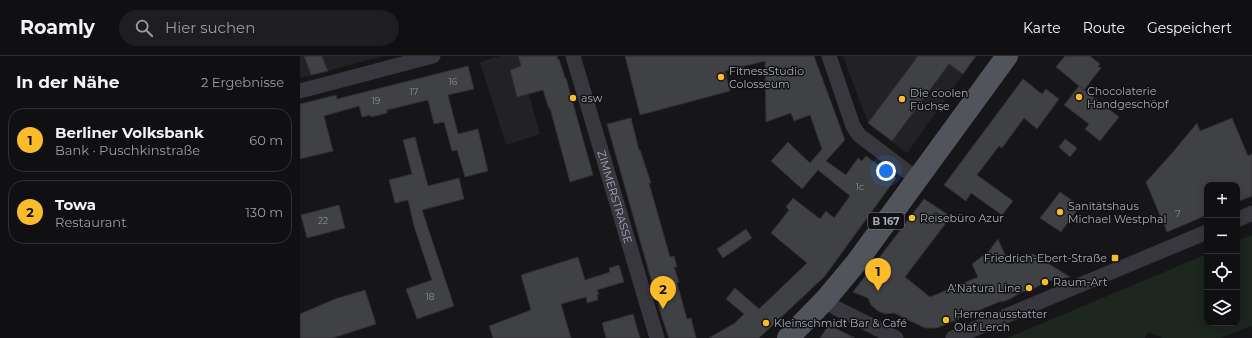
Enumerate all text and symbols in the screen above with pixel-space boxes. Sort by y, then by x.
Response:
search box [119,10,399,46]
text: Roamly [20,16,95,39]
icon: search [133,17,155,39]
text: Hier suchen [165,18,255,37]
text: Karte [1023,19,1061,37]
text: Route [1083,19,1125,37]
text: Gespeichert [1147,19,1232,37]
place label: FitnessStudio Colosseum [729,64,804,91]
text: In der Nähe [16,72,120,92]
marker: FitnessStudio Colosseum [716,72,726,82]
text: 2 Ergebnisse [201,74,284,90]
house number: 16 [449,76,458,87]
place label: Chocolaterie Handgeschöpf [1087,84,1170,111]
house number: 17 [410,86,418,97]
place label: Die coolen Füchse [910,86,969,113]
place label: asw [581,91,603,105]
marker: Chocolaterie Handgeschöpf [1074,92,1084,102]
marker: asw [568,93,578,103]
marker: Die coolen Füchse [897,94,907,104]
house number: 19 [372,95,381,106]
text: Berliner Volksbank [55,123,204,142]
text: 1 [27,132,33,148]
text: 60 m [249,132,283,148]
text: Bank · Puschkinstraße [55,142,200,158]
street label: ZIMMERSTRASSE [594,149,635,245]
your location [876,161,896,181]
house number: 1c [856,181,864,192]
map controls [1204,182,1240,326]
button: + [1204,182,1240,218]
text: Towa [55,195,96,214]
place label: Sanitätshaus Michael Westphal [1068,199,1166,226]
text: 2 [26,204,34,220]
text: 130 m [245,204,283,220]
marker: Sanitätshaus Michael Westphal [1055,207,1065,217]
house number: 7 [1175,208,1181,219]
place label: Reisebüro Azur [920,211,1004,225]
road number: B 167 [868,213,904,229]
marker: Reisebüro Azur [907,213,917,223]
text: Restaurant [55,214,126,230]
house number: 22 [318,215,328,226]
button: − [1204,218,1240,254]
place label: Friedrich-Ebert-Straße [984,251,1107,265]
marker: Friedrich-Ebert-Straße [1110,253,1120,263]
button: locate [1204,254,1240,290]
pin: 1 [865,258,891,291]
place label: Raum-Art [1053,275,1108,289]
pin: 2 [650,276,676,309]
marker: Raum-Art [1040,277,1050,287]
place label: A'Natura Line [947,281,1021,295]
marker: A'Natura Line [1024,283,1034,293]
button: layers [1204,290,1240,326]
house number: 18 [426,291,435,302]
place label: Herrenausstatter Olaf Lerch [954,307,1047,334]
marker: Herrenausstatter Olaf Lerch [941,315,951,325]
place label: Kleinschmidt Bar & Café [774,316,907,330]
marker: Kleinschmidt Bar & Café [761,318,771,328]

